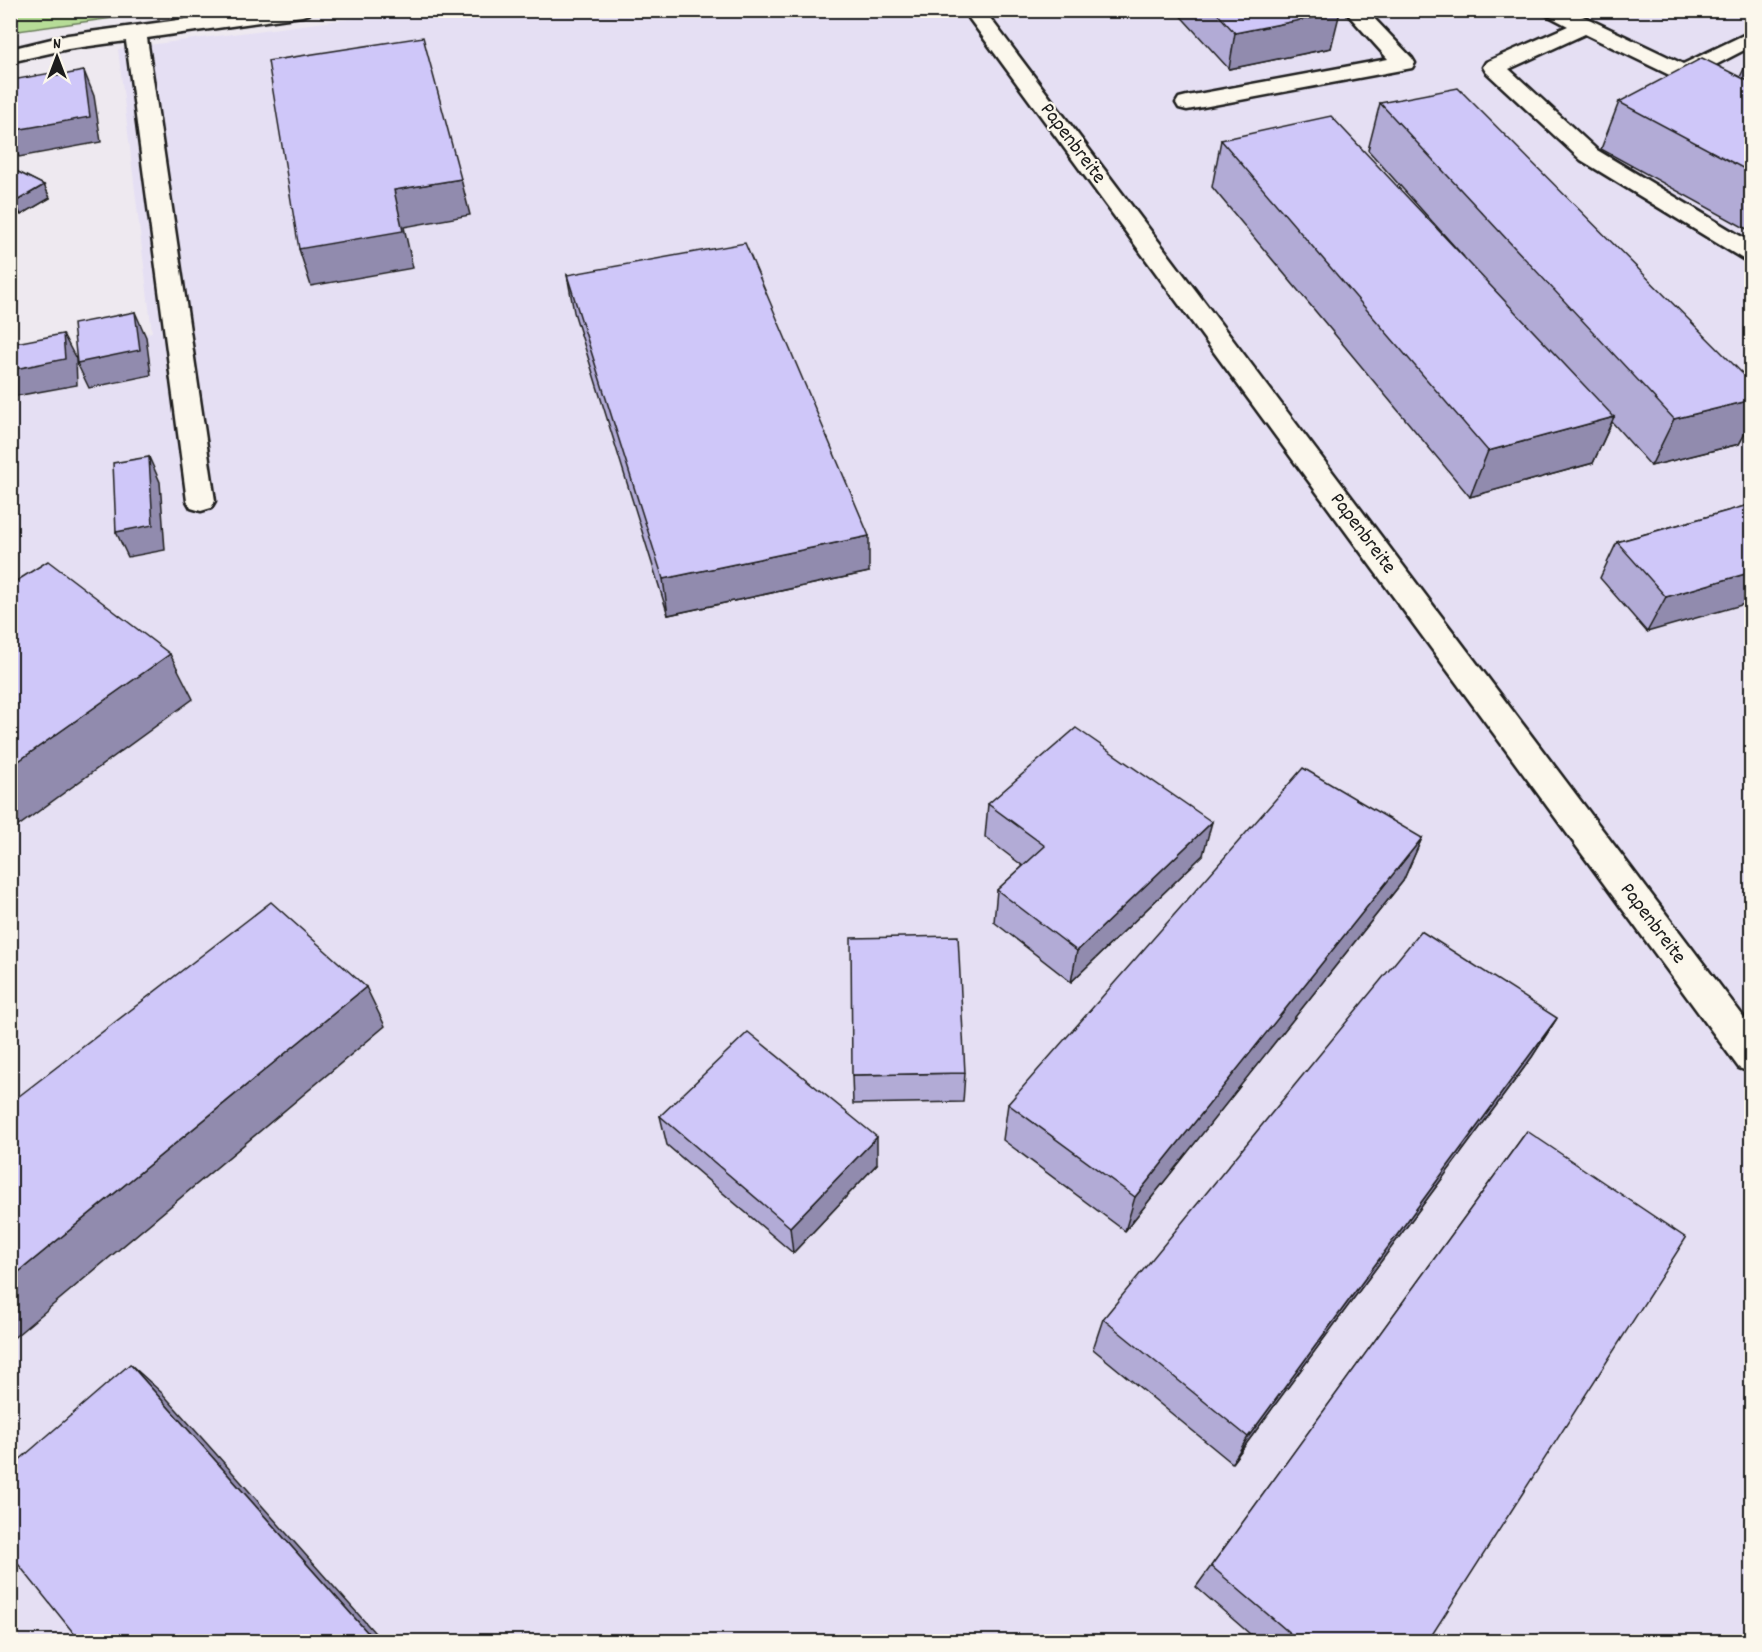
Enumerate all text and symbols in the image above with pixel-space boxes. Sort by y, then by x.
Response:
north arrow [27,27,87,87]
text: N [53,33,61,56]
street label: Papenbreite [1031,97,1113,191]
street label: Papenbreite [1321,487,1403,581]
street label: Papenbreite [1611,877,1693,971]

